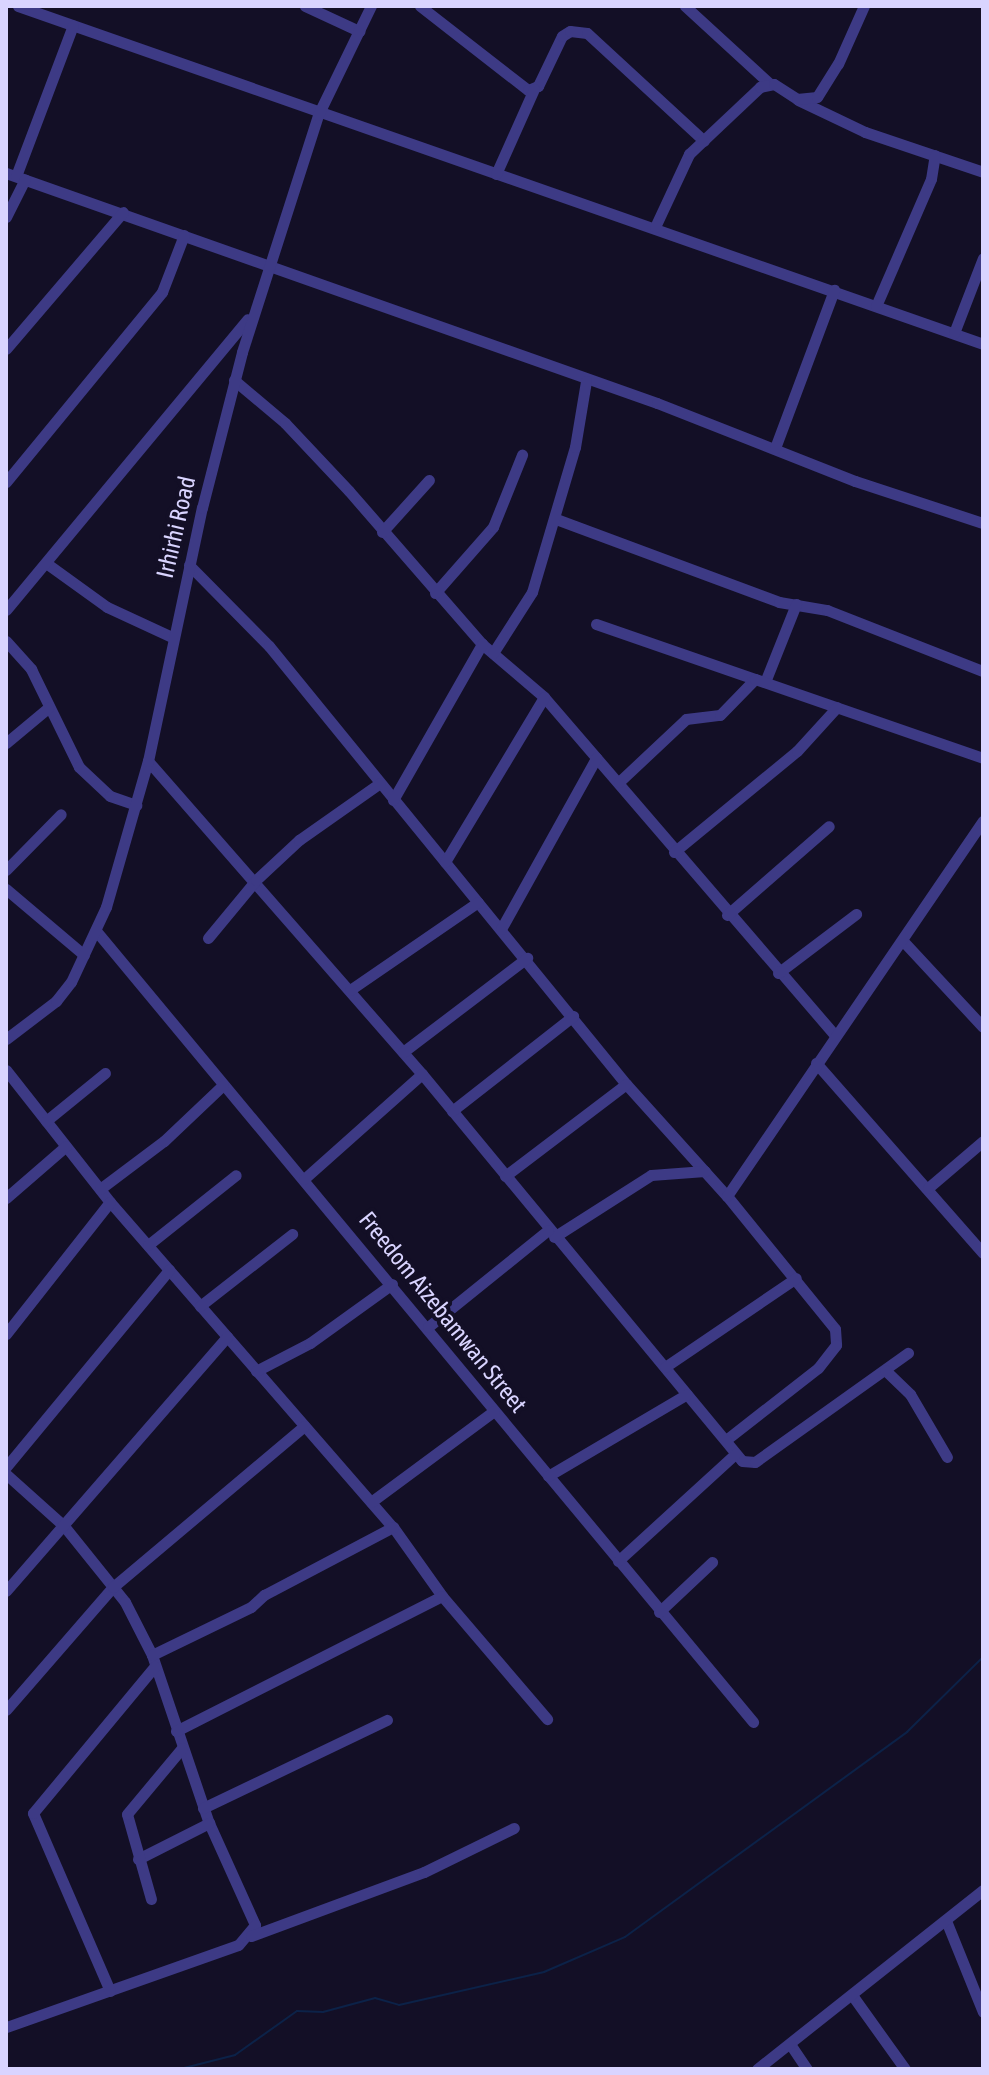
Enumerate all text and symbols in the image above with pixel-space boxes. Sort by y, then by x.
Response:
street label: Irhirhi Road [150,473,202,581]
street label: Freedom Aizebamwan Street [353,1206,533,1418]

